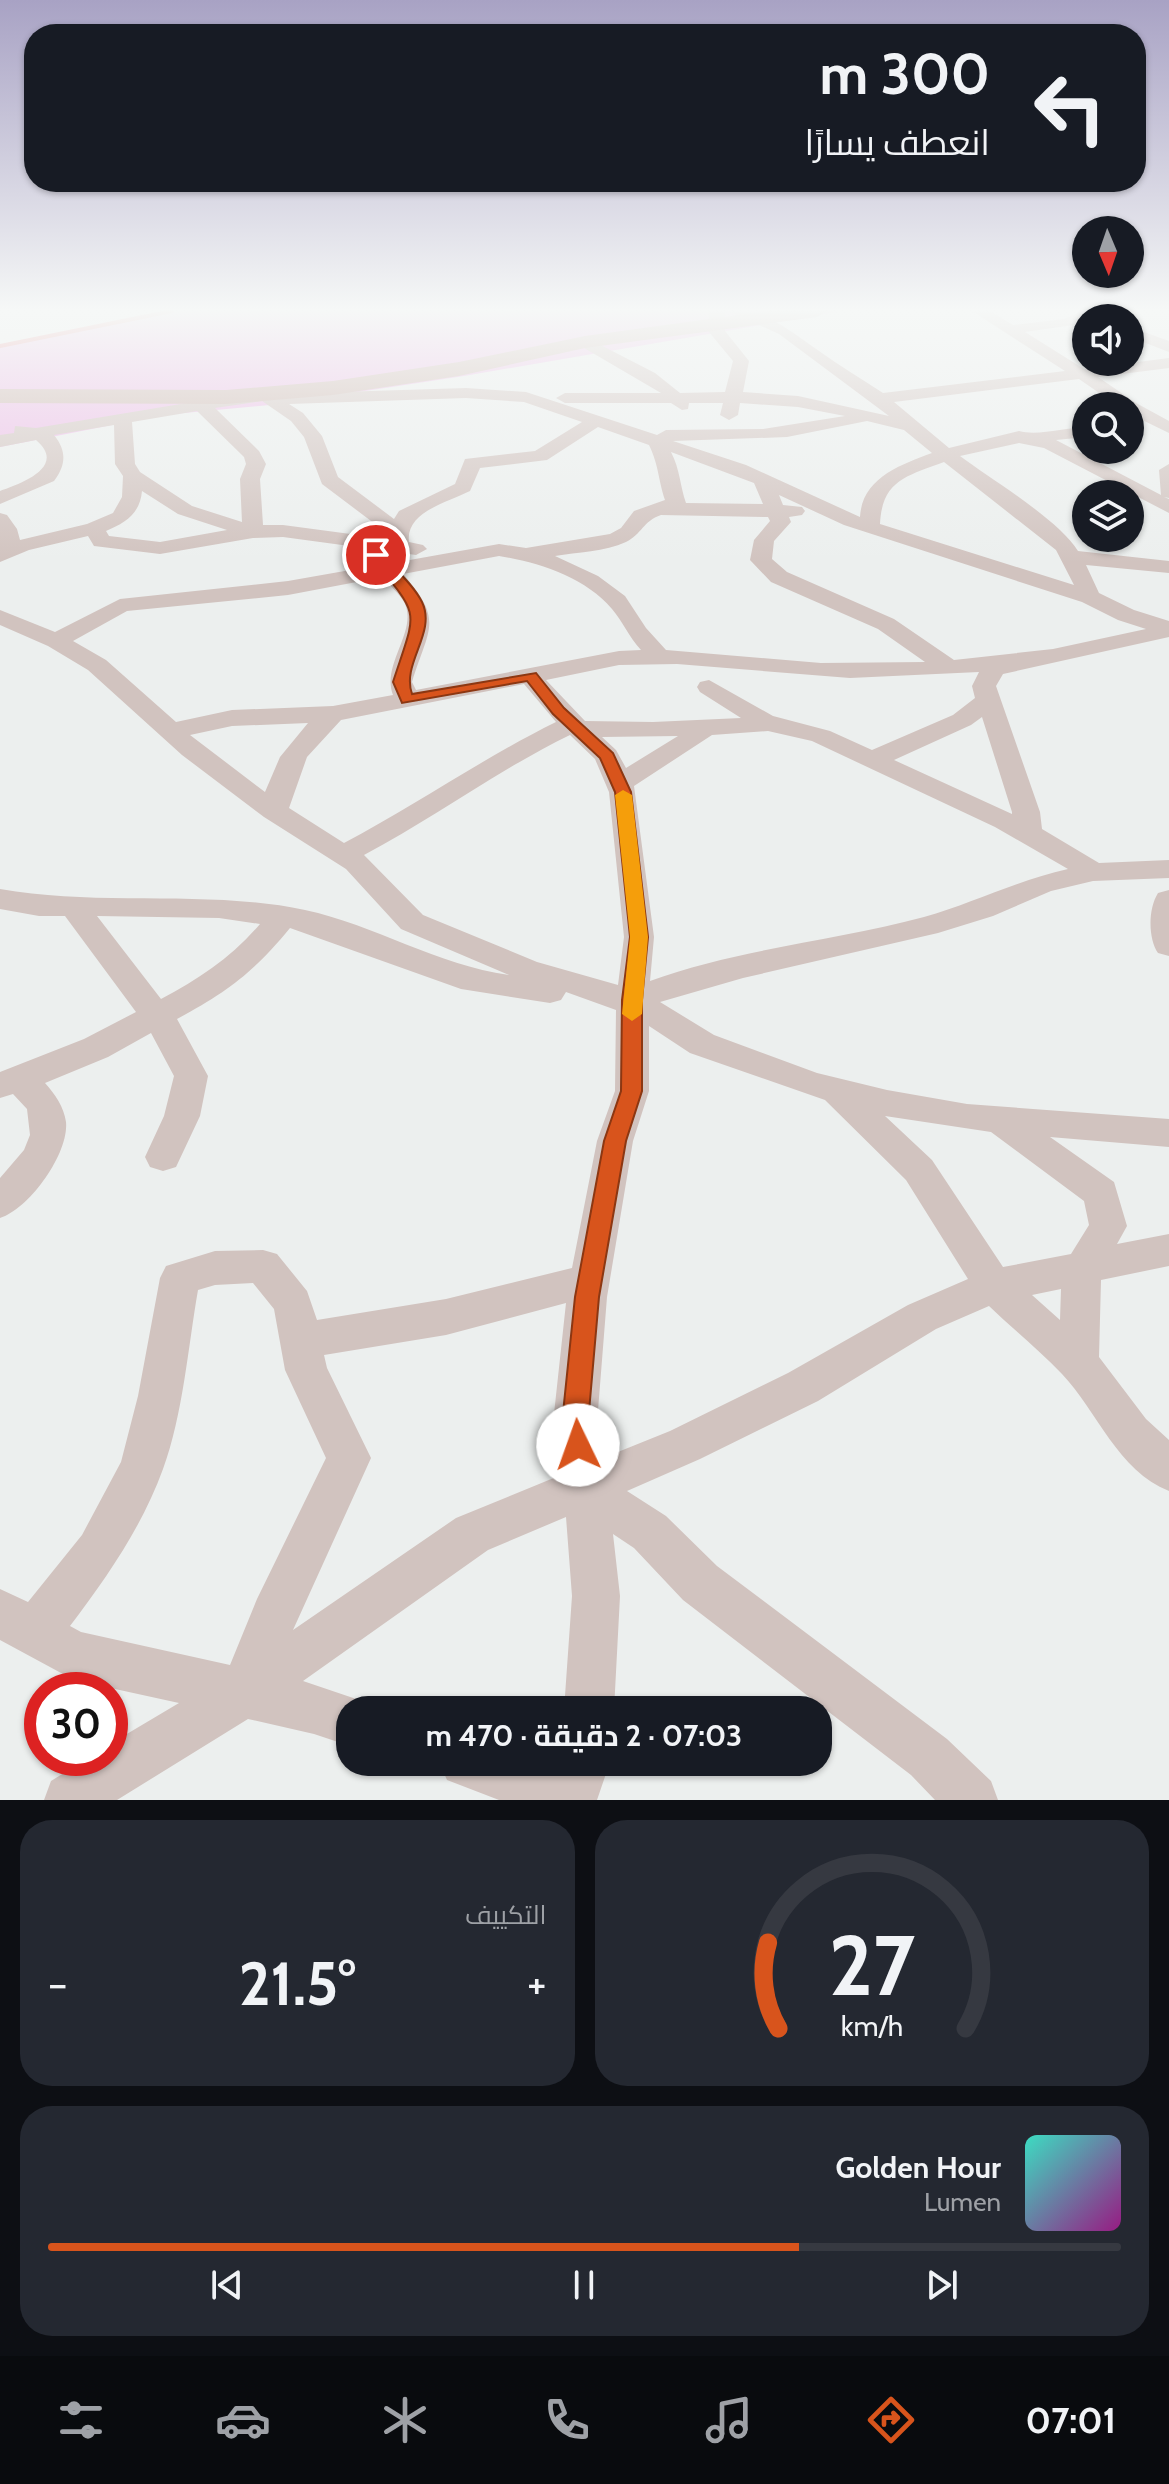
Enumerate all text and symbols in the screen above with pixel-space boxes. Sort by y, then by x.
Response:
text: 300 m [819,40,990,108]
icon: left [1018,56,1122,160]
text: انعطف يسارًا [804,120,990,164]
north arrow [1072,216,1144,288]
map controls [1072,216,1144,552]
button: sound [1072,304,1144,376]
button: search [1072,392,1144,464]
button: layers [1072,480,1144,552]
pin [342,521,410,589]
icon: arrive [354,533,398,577]
position arrow [536,1403,620,1487]
speed limit sign: 30 [24,1672,128,1776]
text: 07:03 · 2 دقيقة · 470 m [426,1717,742,1754]
text: التكييف [465,1899,547,1931]
text: 27 [829,1915,915,2016]
text: 21.5° [239,1947,356,2020]
text: − [48,1957,67,2010]
text: + [527,1957,546,2010]
text: km/h [840,2008,903,2043]
text: Golden Hour [835,2149,1001,2186]
text: Lumen [924,2186,1001,2218]
icon: previous [205,2263,249,2307]
icon: pause [562,2263,606,2307]
icon: next [920,2263,964,2307]
icon: filters [53,2392,109,2448]
icon: car [215,2392,271,2448]
icon: climate [377,2392,433,2448]
icon: phone [539,2392,595,2448]
icon: music [701,2392,757,2448]
icon: directions [863,2392,919,2448]
text: 07:01 [1026,2398,1116,2442]

